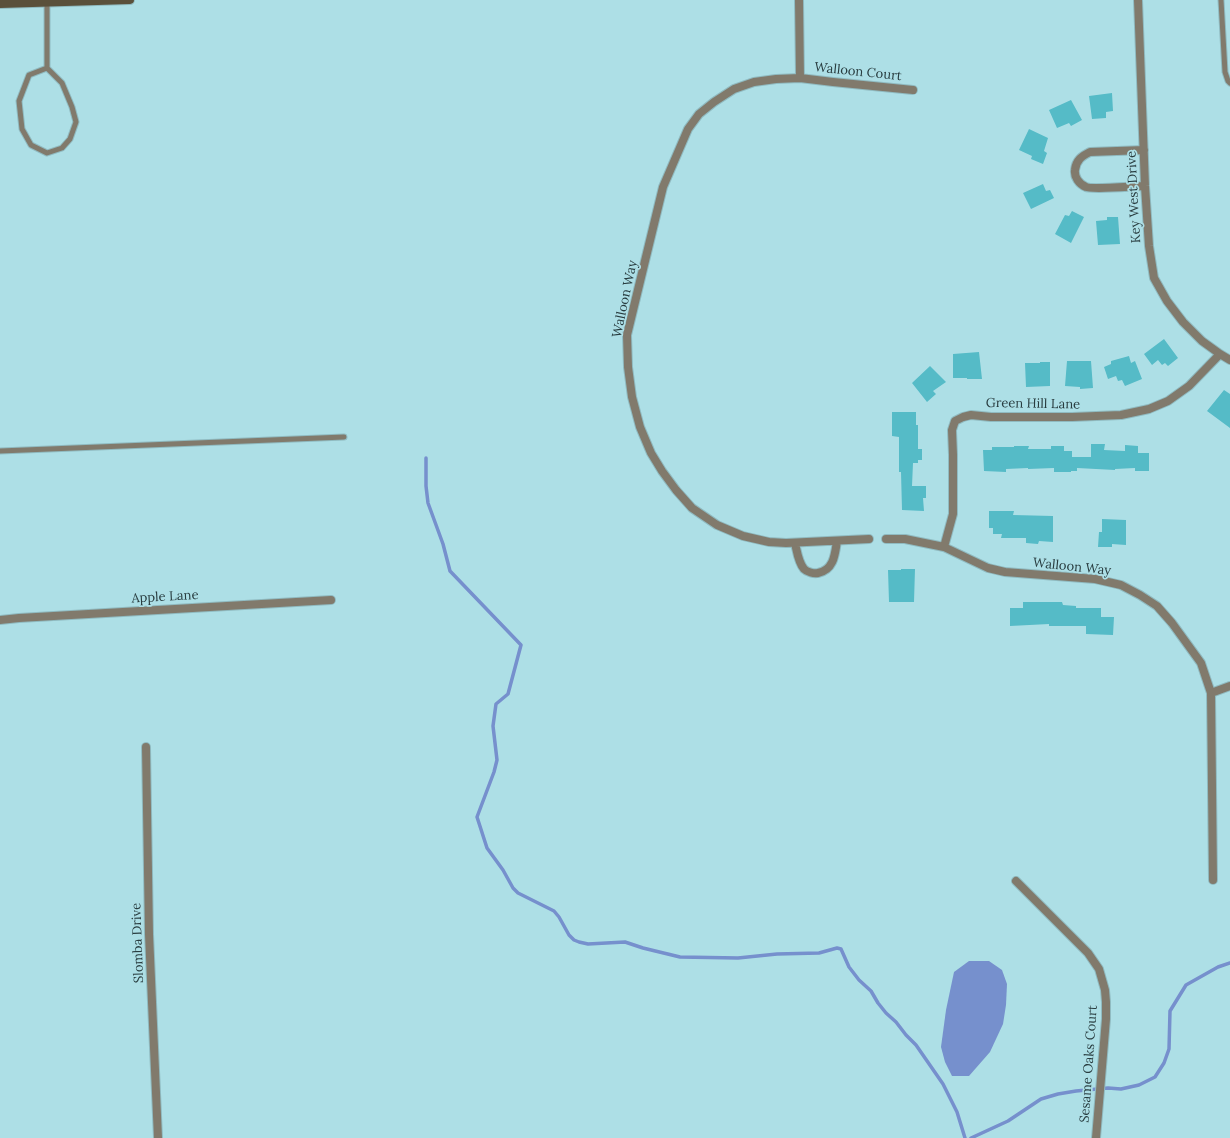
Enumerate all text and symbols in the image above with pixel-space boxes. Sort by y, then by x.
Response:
street label: Walloon Court [813,60,903,84]
street label: Key West Drive [1124,150,1144,244]
street label: Walloon Way [609,259,641,339]
street label: Green Hill Lane [986,395,1080,413]
street label: Walloon Way [1032,555,1112,579]
street label: Apple Lane [131,587,199,607]
street label: Slomba Drive [129,903,147,983]
street label: Sesame Oaks Court [1077,1005,1101,1123]

